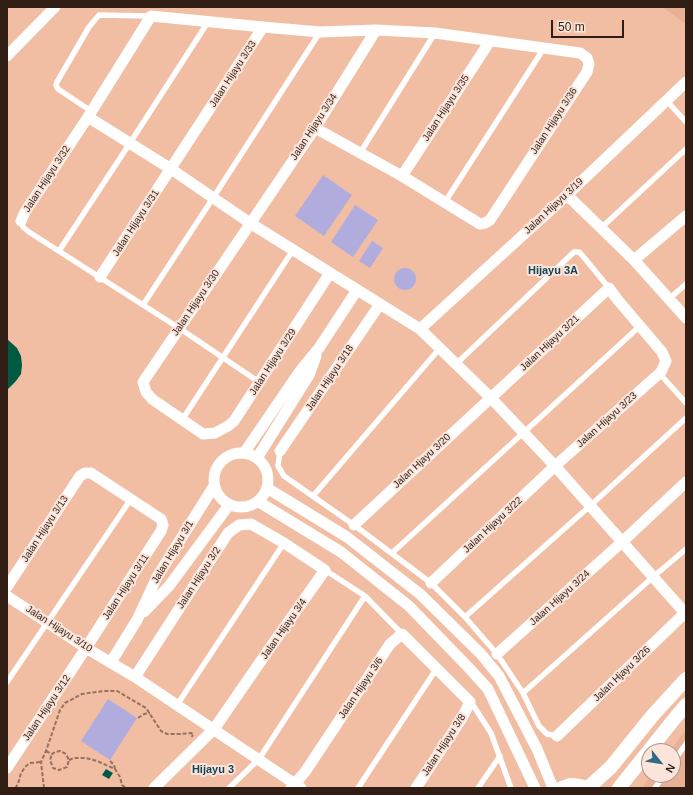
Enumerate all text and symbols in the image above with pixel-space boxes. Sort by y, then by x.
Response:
scale bar [553,12,626,38]
text: 50 m [558,20,585,34]
street label: Jalan Hijayu 3/33 [207,39,259,109]
street label: Jalan Hijayu 3/35 [420,73,472,143]
street label: Jalan Hijayu 3/36 [528,86,580,156]
street label: Jalan Hijayu 3/34 [288,92,340,162]
street label: Jalan Hijayu 3/32 [21,144,73,214]
street label: Jalan Hijayu 3/19 [522,175,586,237]
street label: Jalan Hijayu 3/31 [110,188,162,258]
district label: Hijayu 3A [528,264,578,278]
street label: Jalan Hijayu 3/30 [170,268,222,338]
street label: Jalan Hijayu 3/21 [518,312,582,374]
street label: Jalan Hijayu 3/29 [247,327,299,397]
street label: Jalan Hijayu 3/18 [304,343,356,413]
street label: Jalan Hijayu 3/23 [574,390,640,450]
street label: Jalan Hjayu 3/20 [391,431,453,491]
street label: Jalan Hijayu 3/13 [19,494,71,564]
street label: Jalan Hijayu 3/22 [461,494,525,556]
street label: Jalan Hijayu 3/1 [150,518,196,586]
street label: Jalan Hijayu 3/2 [175,545,223,611]
street label: Jalan Hijayu 3/11 [100,552,152,622]
street label: Jalan Hijayu 3/24 [527,568,593,628]
street label: Jalan Hijayu 3/4 [259,596,309,662]
street label: Jalan Hijayu 3/10 [24,603,94,655]
street label: Jalan Hjayu 3/26 [591,644,653,704]
street label: Jalan Hijayu 3/6 [336,655,386,721]
street label: Jalan Hijayu 3/12 [21,673,73,743]
street label: Jalan Hijayu 3/8 [420,712,468,778]
north arrow [641,743,681,783]
text: N [663,762,678,775]
district label: Hijayu 3 [192,763,234,777]

